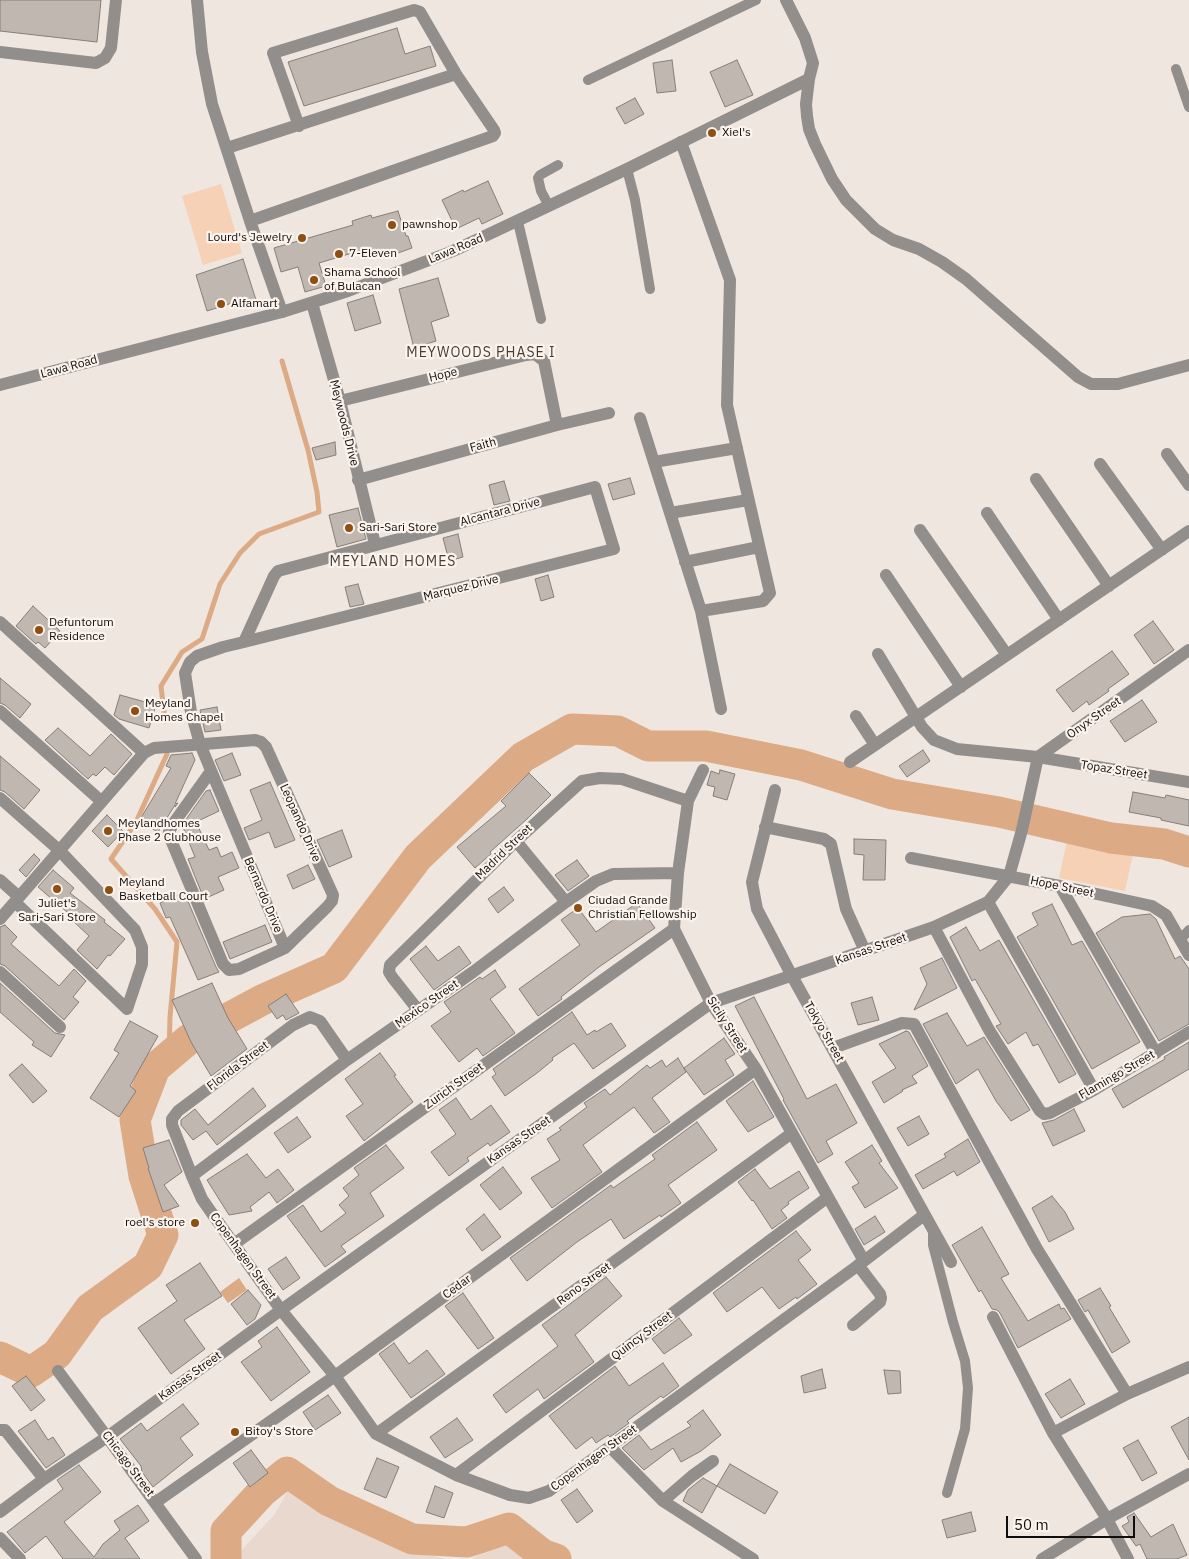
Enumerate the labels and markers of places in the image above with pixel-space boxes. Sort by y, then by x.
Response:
place label: Xiel's [722,126,751,140]
marker: Xiel's [706,127,718,139]
place label: pawnshop [402,218,458,232]
marker: pawnshop [386,219,398,231]
place label: Lourd's Jewelry [208,231,292,245]
marker: Lourd's Jewelry [296,232,308,244]
place label: 7-Eleven [349,247,397,261]
marker: 7-Eleven [333,248,345,260]
place label: Shama School of Bulacan [324,266,400,294]
marker: Shama School of Bulacan [308,274,320,286]
place label: Alfamart [231,297,278,311]
marker: Alfamart [215,298,227,310]
place label: Sari-Sari Store [359,521,437,535]
marker: Sari-Sari Store [343,522,355,534]
place label: Defuntorum Residence [49,616,114,644]
marker: Defuntorum Residence [33,624,45,636]
place label: Meyland Homes Chapel [145,697,223,725]
marker: Meyland Homes Chapel [129,705,141,717]
place label: Meylandhomes Phase 2 Clubhouse [118,817,221,845]
marker: Meylandhomes Phase 2 Clubhouse [102,825,114,837]
place label: Meyland Basketball Court [119,876,208,904]
marker: Juliet's Sari-Sari Store [51,883,63,895]
marker: Meyland Basketball Court [103,884,115,896]
place label: Ciudad Grande Christian Fellowship [588,894,697,922]
place label: Juliet's Sari-Sari Store [18,897,96,925]
marker: Ciudad Grande Christian Fellowship [572,902,584,914]
place label: roel's store [125,1216,185,1230]
marker: roel's store [189,1217,201,1229]
place label: Bitoy's Store [245,1425,313,1439]
marker: Bitoy's Store [229,1426,241,1438]

